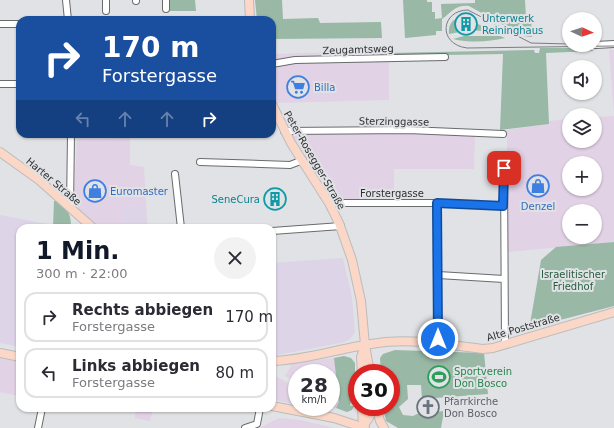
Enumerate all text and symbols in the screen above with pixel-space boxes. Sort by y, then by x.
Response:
building icon: Unterwerk Reininghaus [453,11,479,37]
north arrow [562,12,602,52]
map controls [562,12,602,244]
place label: Unterwerk Reininghaus [482,13,543,36]
text: 170 m [102,31,199,64]
icon: right [36,32,88,84]
street label: Zeugamtsweg [322,43,394,56]
button: sound [562,60,602,100]
text: Forstergasse [102,65,217,86]
supermarket icon: Billa [285,74,311,100]
place label: Billa [314,82,335,93]
icon: left [72,108,94,130]
icon: ahead [114,108,136,130]
icon: ahead [156,108,178,130]
icon: right [198,108,220,130]
button: layers [562,108,602,148]
street label: Peter-Rosegger-Straße [282,109,347,211]
street label: Sterzinggasse [359,115,429,128]
pin [487,151,521,185]
street label: Harter Straße [24,155,83,207]
button: + [562,156,602,196]
icon: arrive [493,157,515,179]
shop icon: Denzel [525,173,551,199]
shop icon: Euromaster [82,178,108,204]
place label: Euromaster [110,186,169,197]
building icon: SeneCura [262,186,288,212]
street label: Forstergasse [360,188,424,199]
place label: SeneCura [211,194,260,205]
place label: Denzel [521,201,555,212]
button: − [562,204,602,244]
text: 1 Min. [36,237,119,265]
button: close [214,237,256,279]
text: 300 m · 22:00 [36,266,127,281]
park label: Israelitischer Friedhof [541,269,606,292]
text: Rechts abbiegen [72,301,213,319]
icon: right [38,306,60,328]
text: 170 m [225,308,273,326]
street label: Alte Poststraße [485,312,561,343]
position arrow [417,318,459,360]
text: Forstergasse [72,319,155,334]
text: Links abbiegen [72,357,200,375]
icon: left [38,362,60,384]
text: 80 m [216,364,254,382]
speed limit sign: 30 [348,364,400,416]
sports icon: Sportverein Don Bosco [426,364,452,390]
place label: Sportverein Don Bosco [454,366,512,389]
text: 28 [300,373,328,397]
text: Forstergasse [72,375,155,390]
text: km/h [301,394,327,405]
church icon: Pfarrkirche Don Bosco [415,394,441,420]
place label: Pfarrkirche Don Bosco [444,396,498,419]

